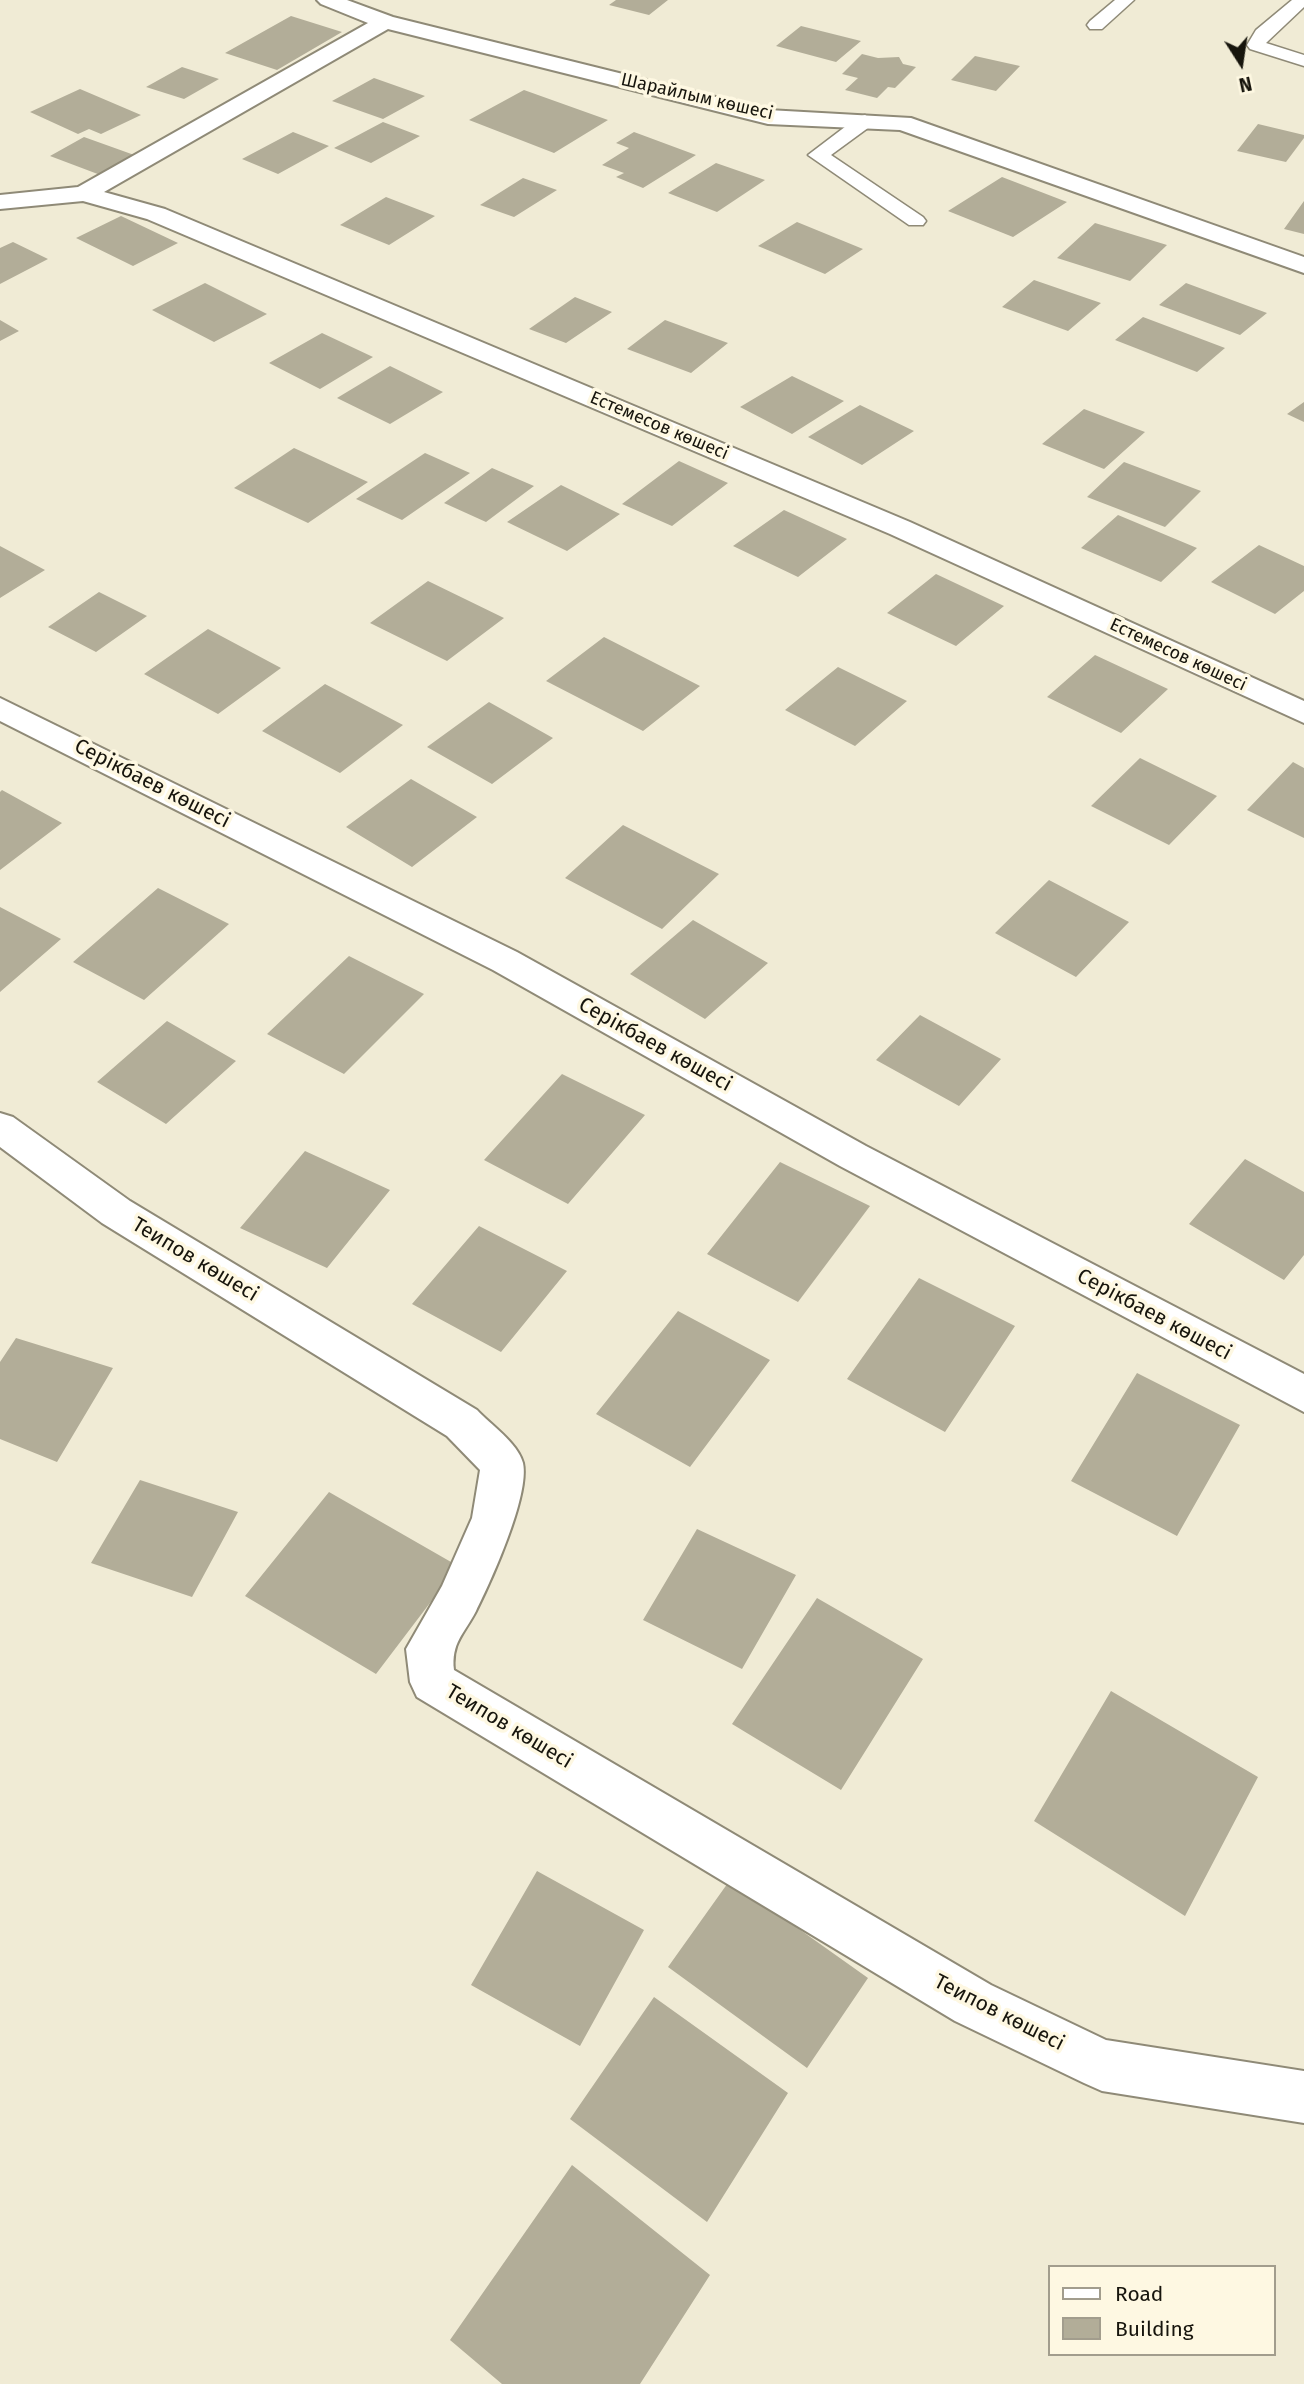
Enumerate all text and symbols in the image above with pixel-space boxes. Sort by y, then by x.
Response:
north arrow [1206,28,1276,98]
street label: Шарайлым көшесі [619,69,775,125]
text: N [1237,71,1254,97]
street label: Естемесов көшесі [586,387,732,465]
street label: Естемесов көшесі [1106,614,1250,696]
street label: Серікбаев көшесі [70,734,234,834]
street label: Серікбаев көшесі [574,992,736,1098]
street label: Теипов көшесі [127,1212,263,1308]
street label: Серікбаев көшесі [1072,1264,1236,1366]
street label: Теипов көшесі [441,1679,577,1775]
street label: Теипов көшесі [930,1969,1068,2057]
legend [1048,2265,1276,2356]
text: Road [1115,2281,1163,2307]
text: Building [1115,2316,1194,2342]

